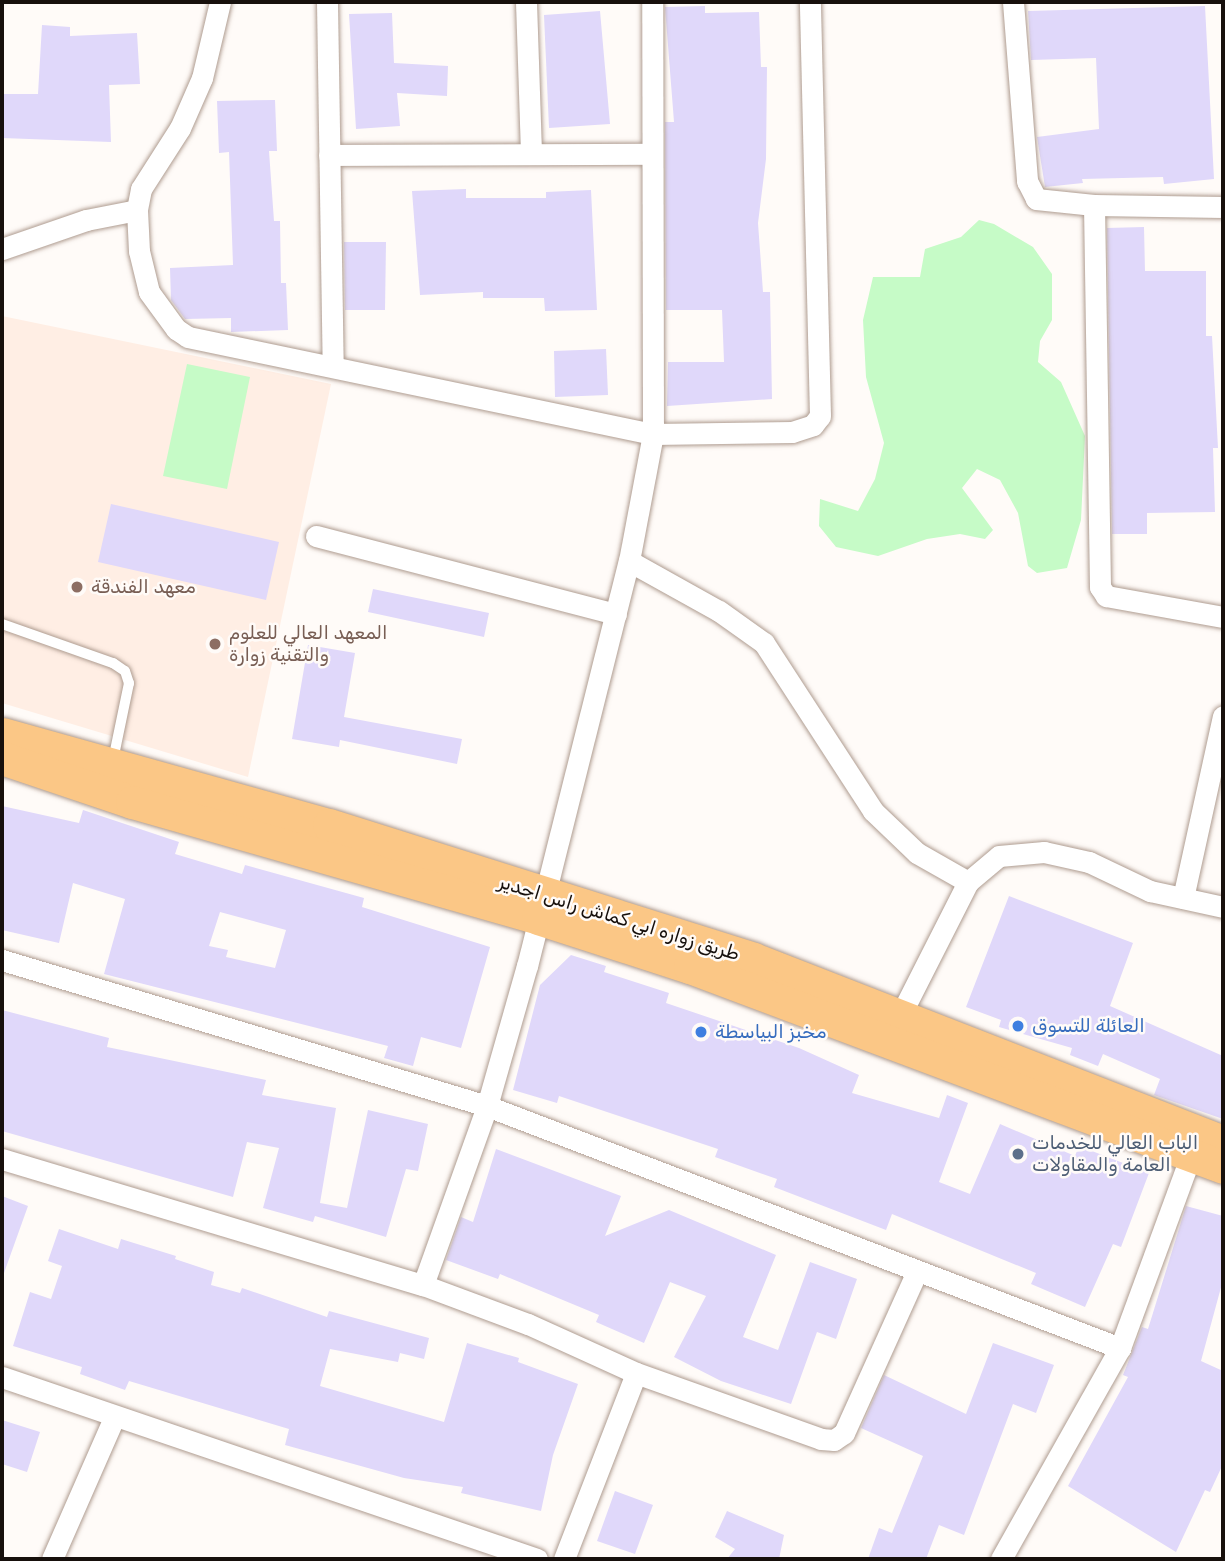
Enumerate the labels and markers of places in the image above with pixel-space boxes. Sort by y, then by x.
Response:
place label: معهد الفندقة [91,576,196,598]
marker: معهد الفندقة [69,579,85,595]
place label: المعهد العالي للعلوم والتقنية زوارة [229,622,388,666]
marker: المعهد العالي للعلوم والتقنية زوارة [207,636,223,652]
place label: العائلة للتسوق [1032,1015,1145,1037]
marker: العائلة للتسوق [1010,1018,1026,1034]
place label: مخبز البياسطة [715,1021,827,1043]
marker: مخبز البياسطة [693,1024,709,1040]
place label: الباب العالي للخدمات العامة والمقاولات [1032,1132,1198,1176]
marker: الباب العالي للخدمات العامة والمقاولات [1010,1146,1026,1162]

